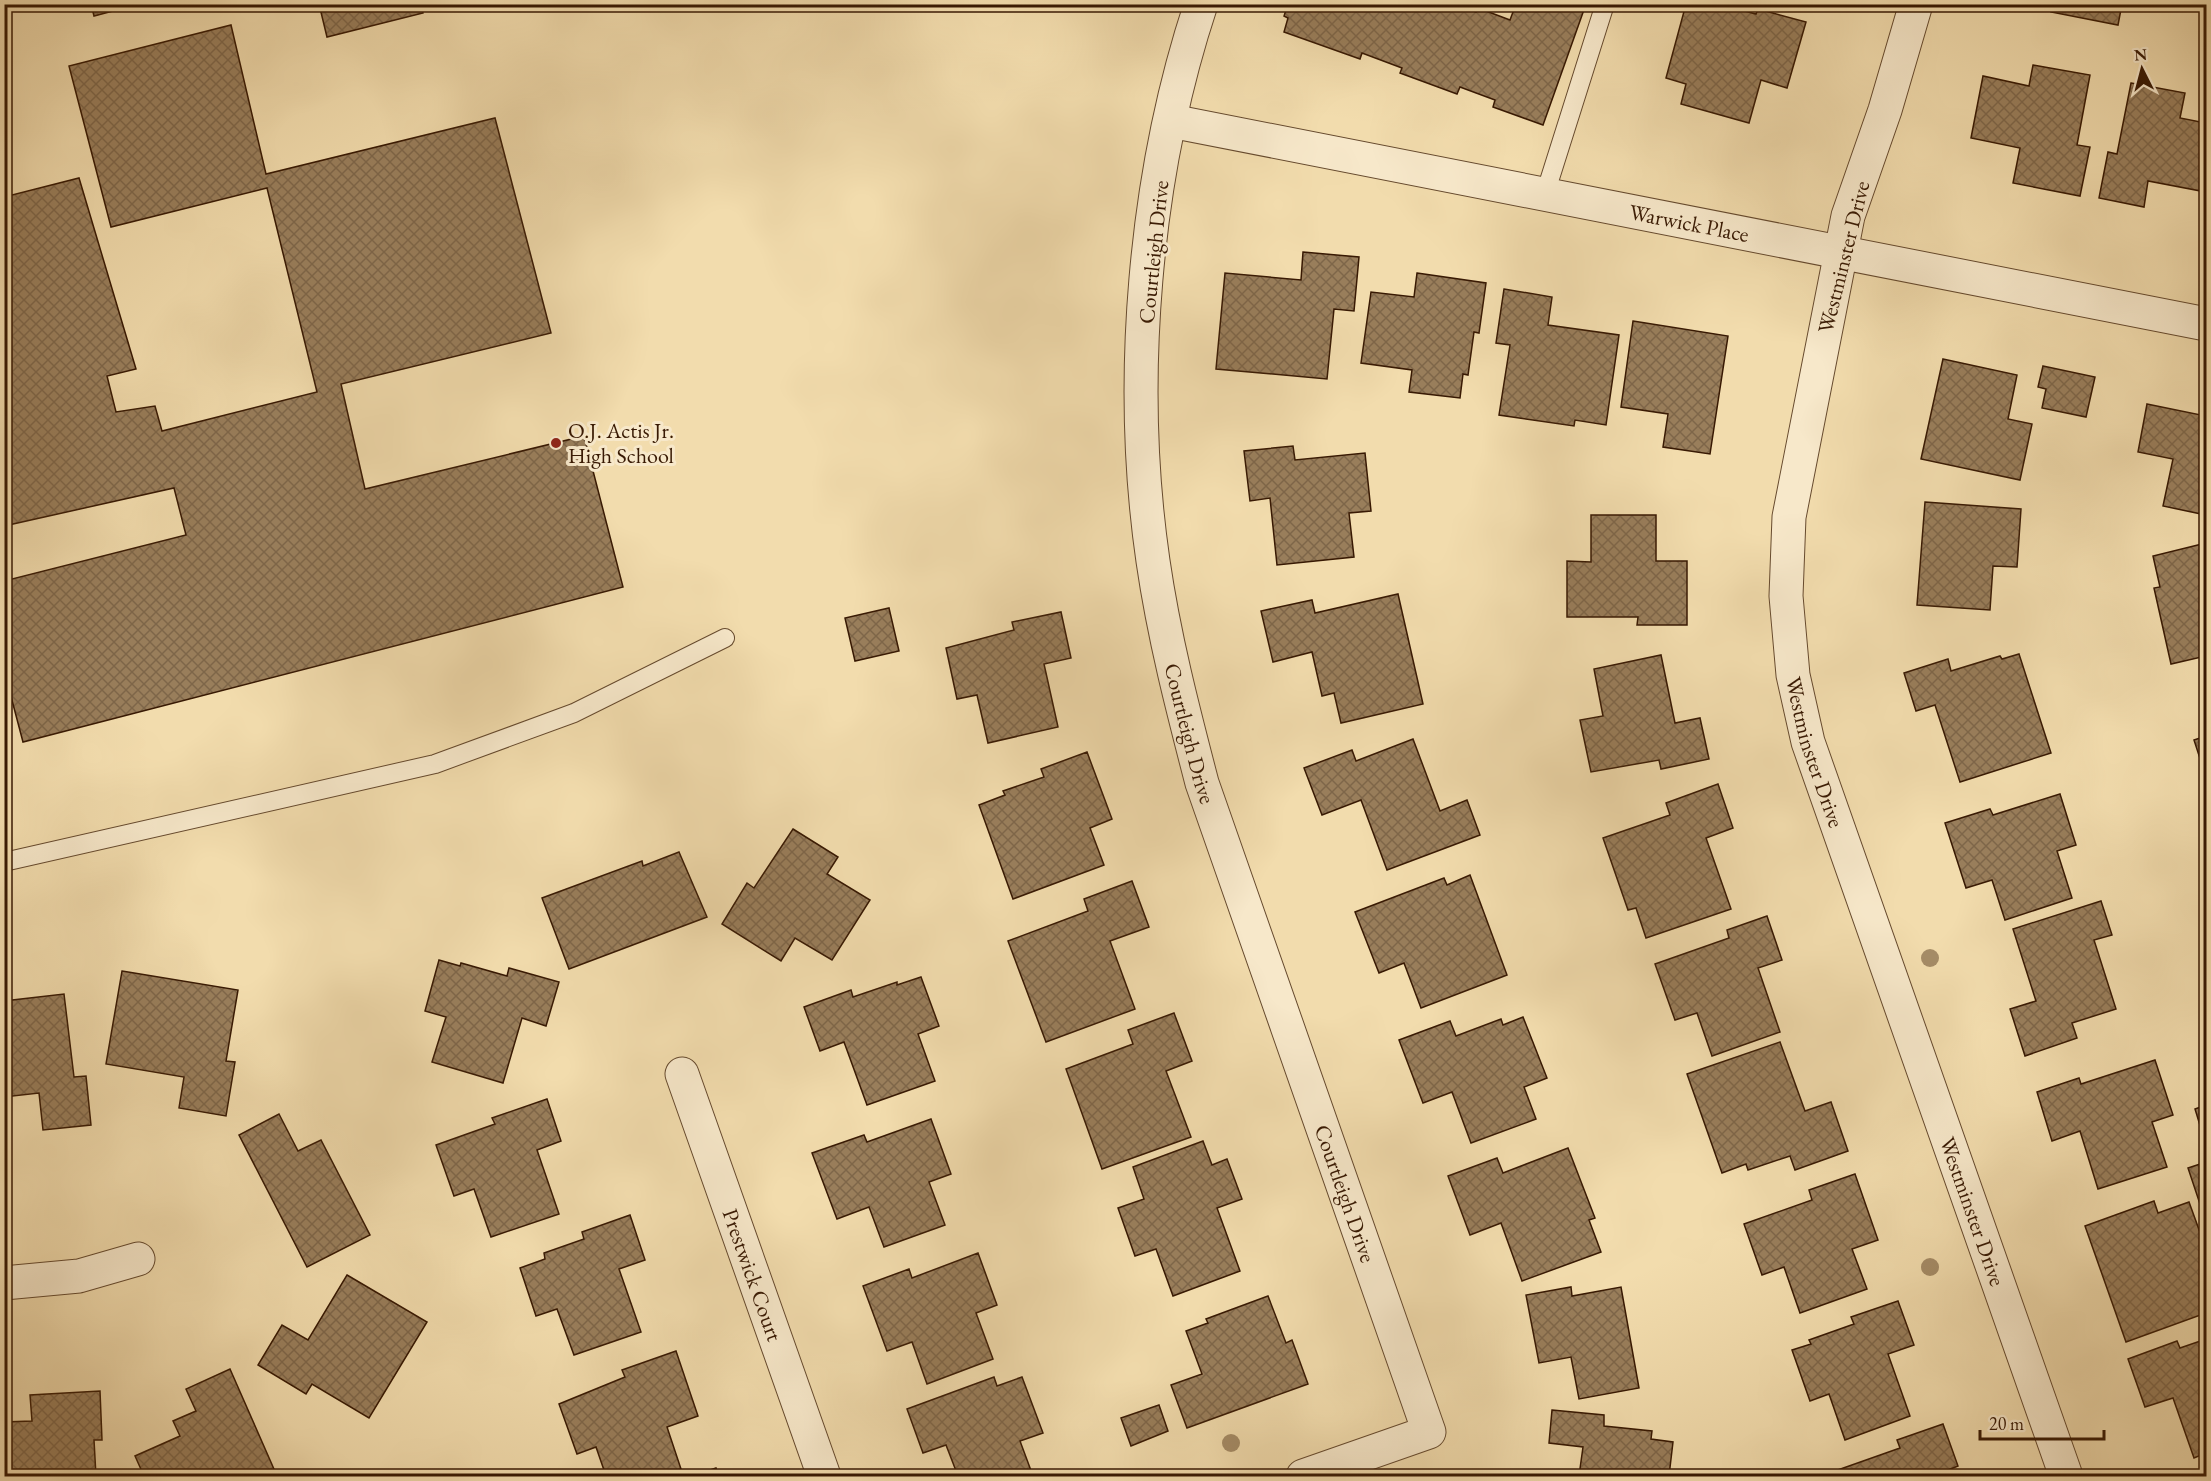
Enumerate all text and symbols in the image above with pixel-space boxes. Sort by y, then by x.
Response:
north arrow [2112,39,2172,99]
text: N [2133,43,2148,66]
street label: Westminster Drive [1811,178,1877,336]
street label: Courtleigh Drive [1132,179,1175,325]
street label: Warwick Place [1627,197,1752,249]
place label: O.J. Actis Jr. High School [568,416,674,470]
marker: O.J. Actis Jr. High School [549,436,563,450]
street label: Courtleigh Drive [1158,660,1222,808]
street label: Westminster Drive [1779,674,1851,832]
street label: Courtleigh Drive [1308,1121,1383,1267]
street label: Westminster Drive [1933,1133,2012,1290]
street label: Prestwick Court [716,1205,789,1345]
scale bar [1980,1403,2104,1441]
text: 20 m [1989,1412,2024,1435]

